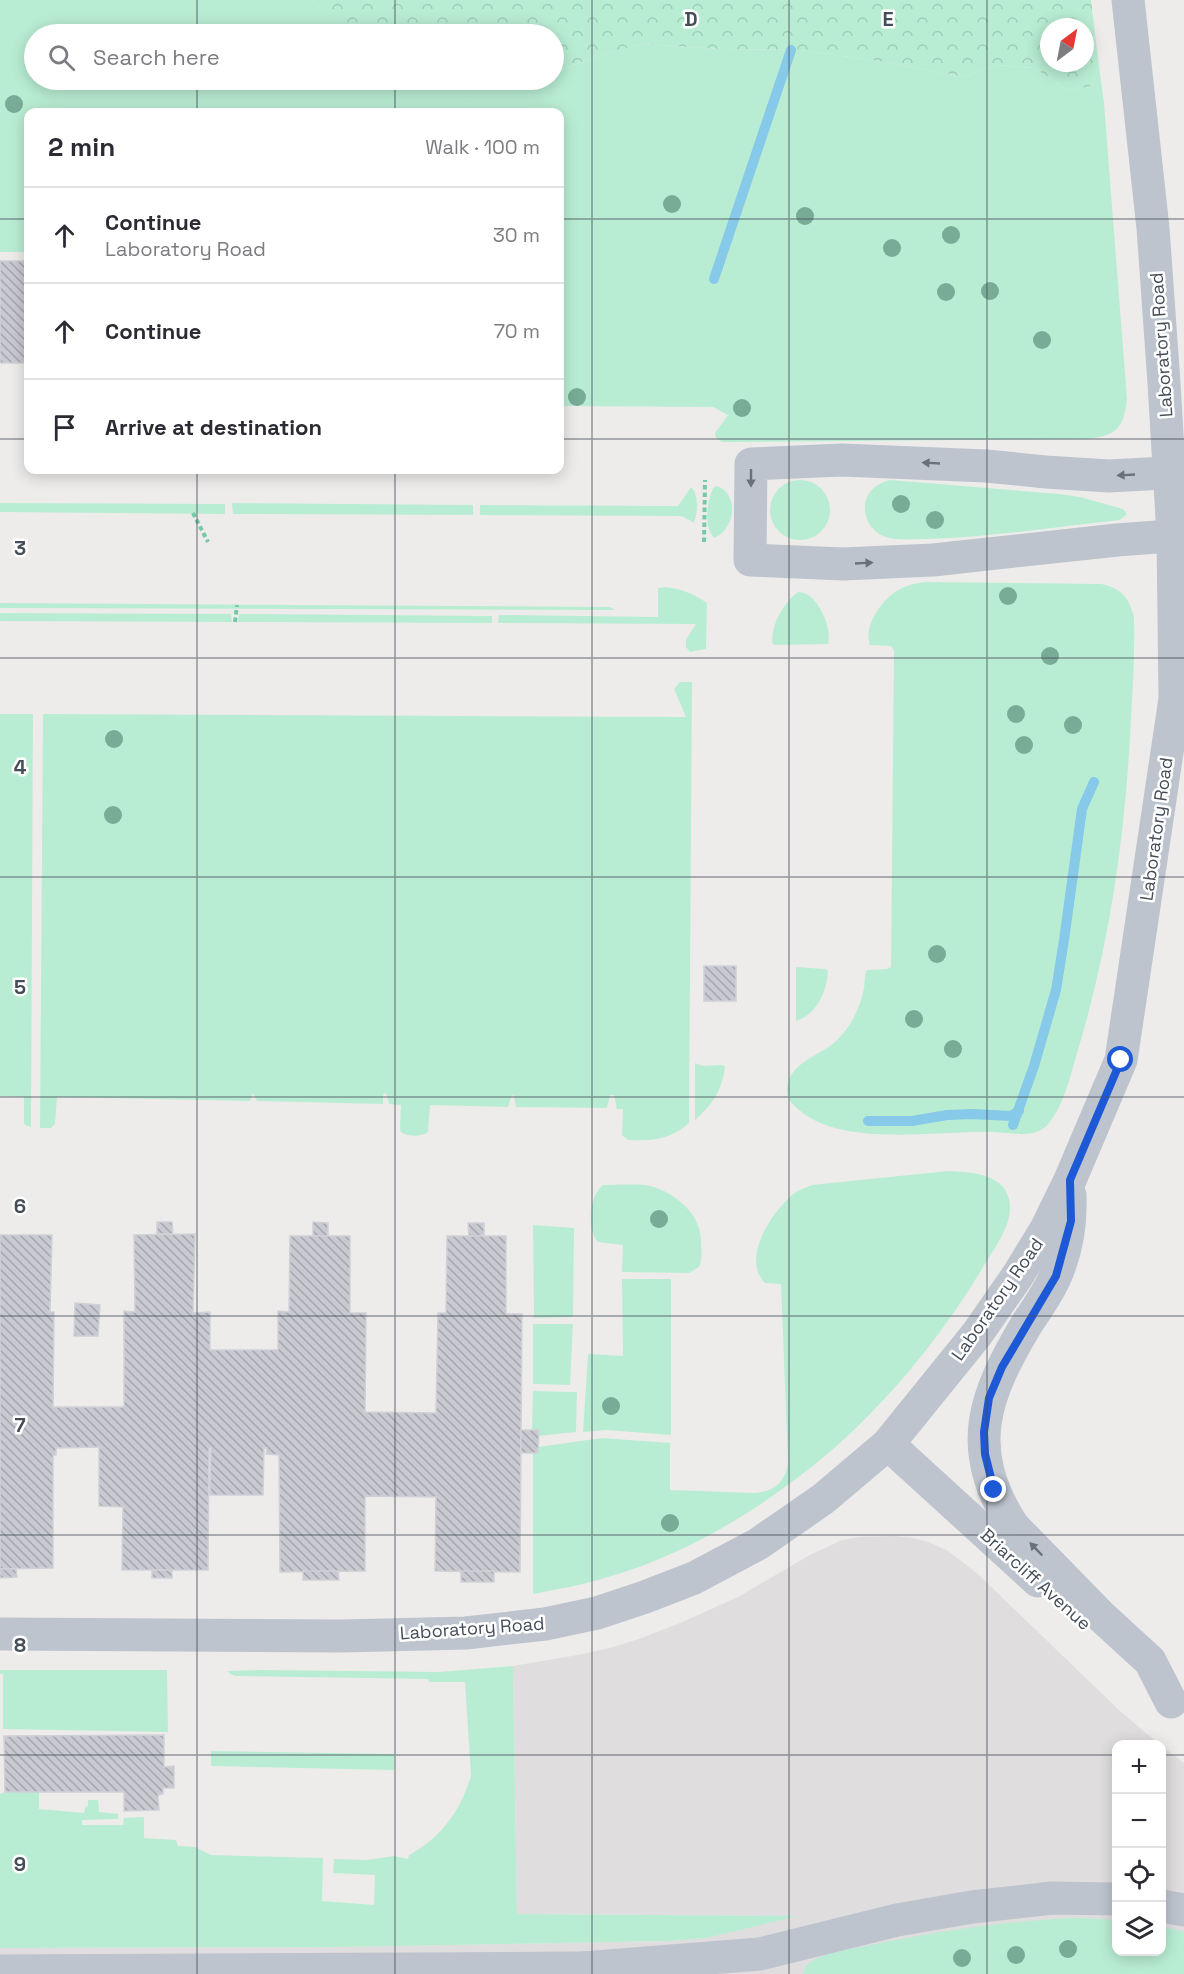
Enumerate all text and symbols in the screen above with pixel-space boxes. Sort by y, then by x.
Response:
text: D [684,6,698,32]
text: E [882,6,894,32]
north arrow [1040,18,1094,72]
search box [24,24,564,90]
icon: search [45,41,78,74]
text: Search here [93,43,220,71]
text: 2 min [48,130,115,164]
text: Walk · 100 m [425,134,540,160]
text: Continue [105,208,201,236]
icon: ahead [48,219,81,252]
text: 30 m [493,222,540,248]
text: Laboratory Road [105,236,266,262]
street label: Laboratory Road [1144,272,1178,418]
icon: ahead [48,315,81,348]
text: Continue [105,317,201,345]
text: 70 m [494,318,540,344]
icon: arrive [48,411,81,444]
text: Arrive at destination [105,413,322,441]
one-way arrow [922,458,941,467]
one-way arrow [746,469,756,488]
one-way arrow [1116,470,1135,479]
text: 3 [14,535,26,561]
one-way arrow [854,559,873,568]
text: 4 [14,754,27,780]
street label: Laboratory Road [1135,756,1177,902]
text: 5 [14,974,26,1000]
route start [1107,1046,1133,1072]
text: 6 [14,1193,26,1219]
street label: Laboratory Road [946,1233,1048,1365]
text: 7 [14,1412,26,1438]
route end [980,1476,1006,1502]
street label: Briarcliff Avenue [976,1523,1096,1635]
one-way arrow [1029,1542,1043,1557]
street label: Laboratory Road [399,1611,545,1645]
text: 8 [14,1632,26,1658]
map controls [1112,1740,1166,1956]
button: + [1112,1740,1166,1794]
button: − [1112,1794,1166,1848]
button: locate [1112,1848,1166,1902]
text: 9 [14,1851,26,1877]
button: layers [1112,1902,1166,1956]

